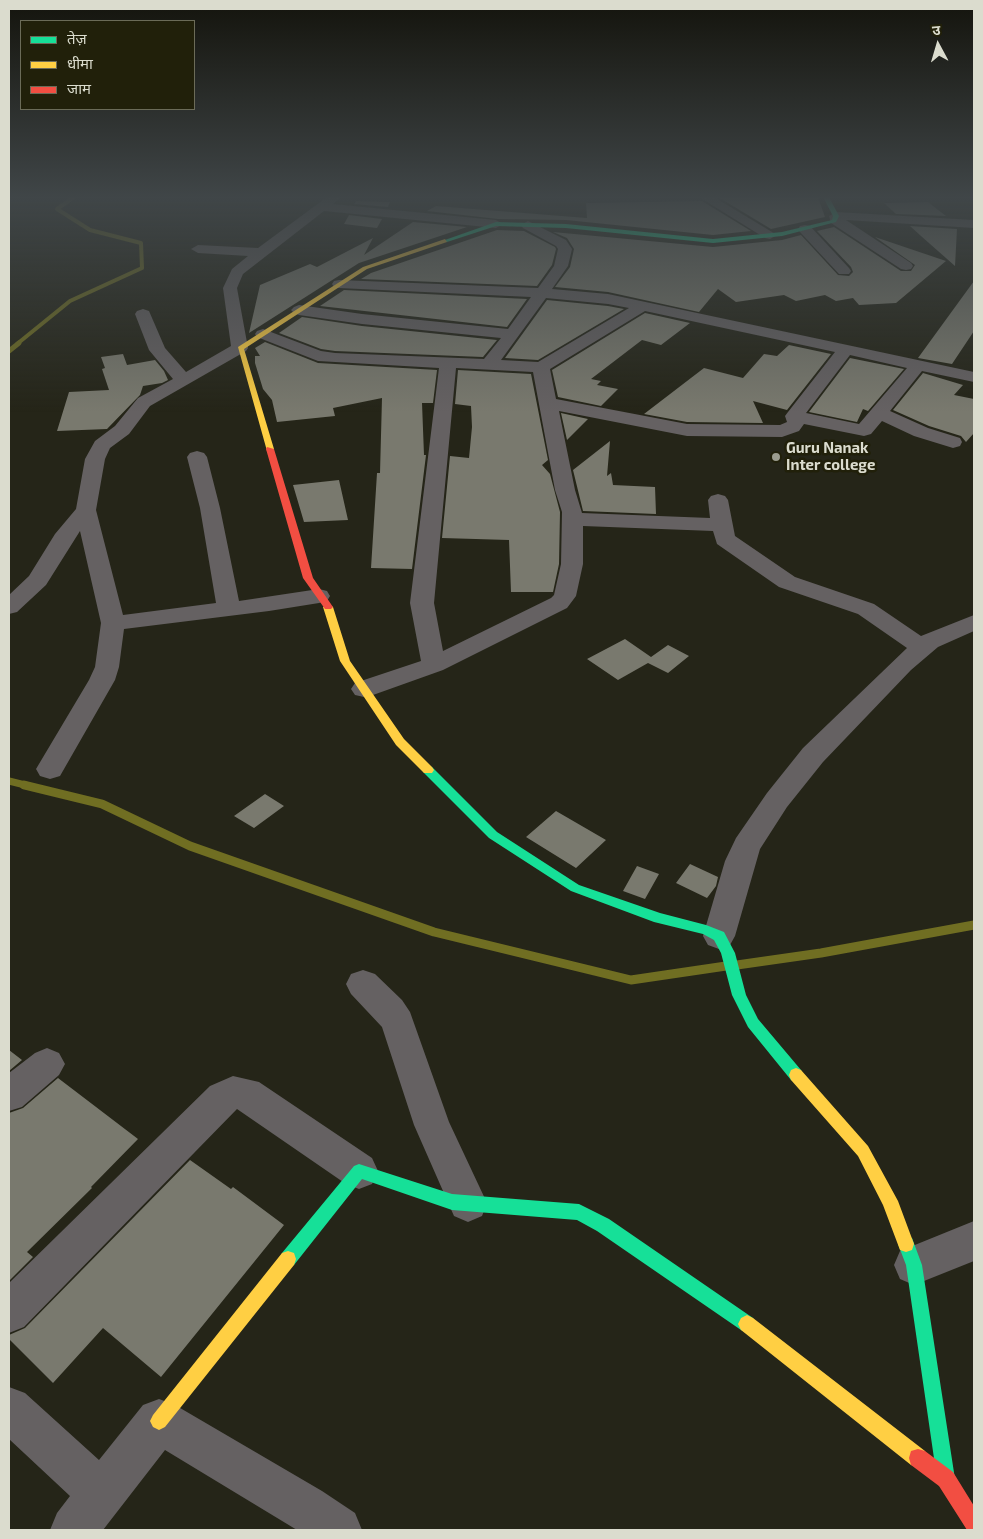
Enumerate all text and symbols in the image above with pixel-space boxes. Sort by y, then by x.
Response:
legend [20,20,195,110]
north arrow [913,20,963,70]
text: उ [931,21,941,38]
text: तेज़ [67,29,87,47]
text: धीमा [67,54,93,72]
text: जाम [67,79,91,97]
place label: Guru Nanak Inter college [786,439,875,474]
marker: Guru Nanak Inter college [770,451,782,463]

